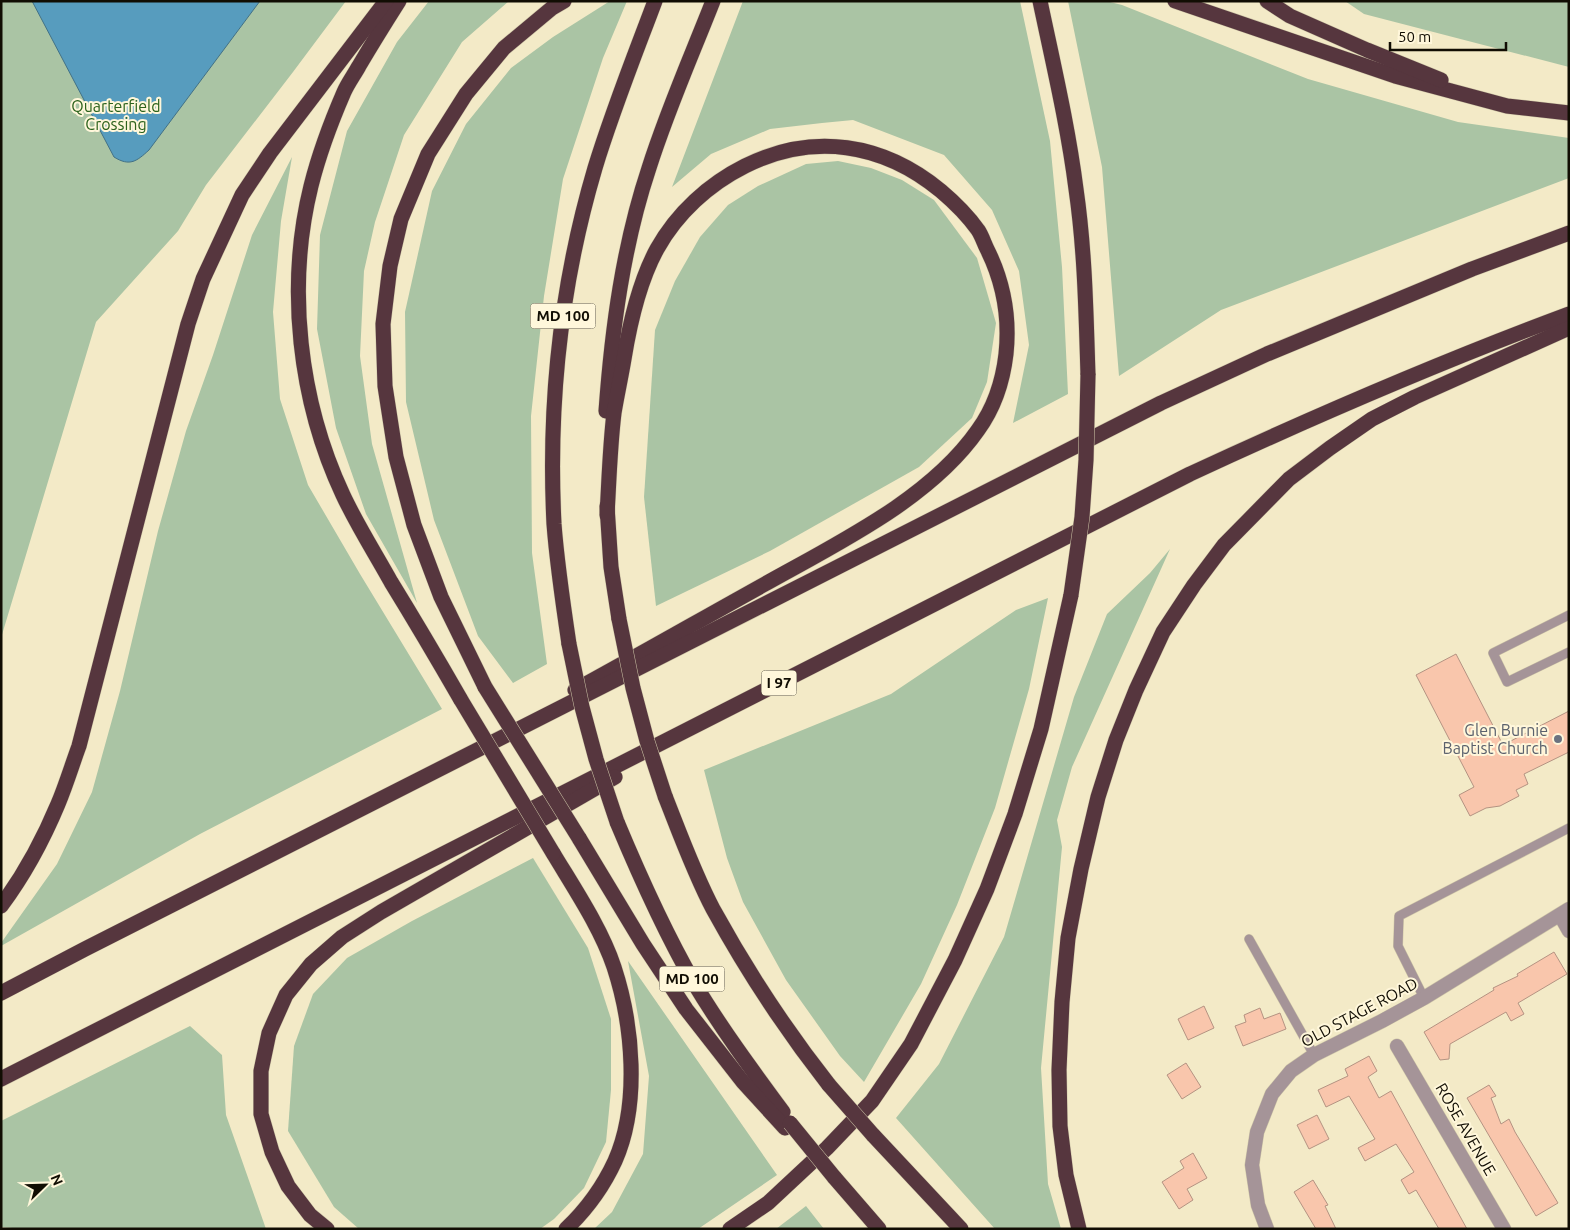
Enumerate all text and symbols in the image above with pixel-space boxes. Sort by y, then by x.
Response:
scale bar [1390,20,1506,52]
text: 50 m [1398,28,1431,45]
park label: Quarterfield Crossing [71,97,161,133]
road number: MD 100 [530,304,596,328]
road number: I 97 [762,670,796,696]
place label: Glen Burnie Baptist Church [1442,721,1548,757]
marker: Glen Burnie Baptist Church [1552,733,1564,745]
road number: MD 100 [660,966,724,992]
street label: OLD STAGE ROAD [1298,974,1420,1050]
street label: ROSE AVENUE [1432,1080,1500,1178]
north arrow [20,1160,70,1210]
text: N [48,1172,66,1188]

